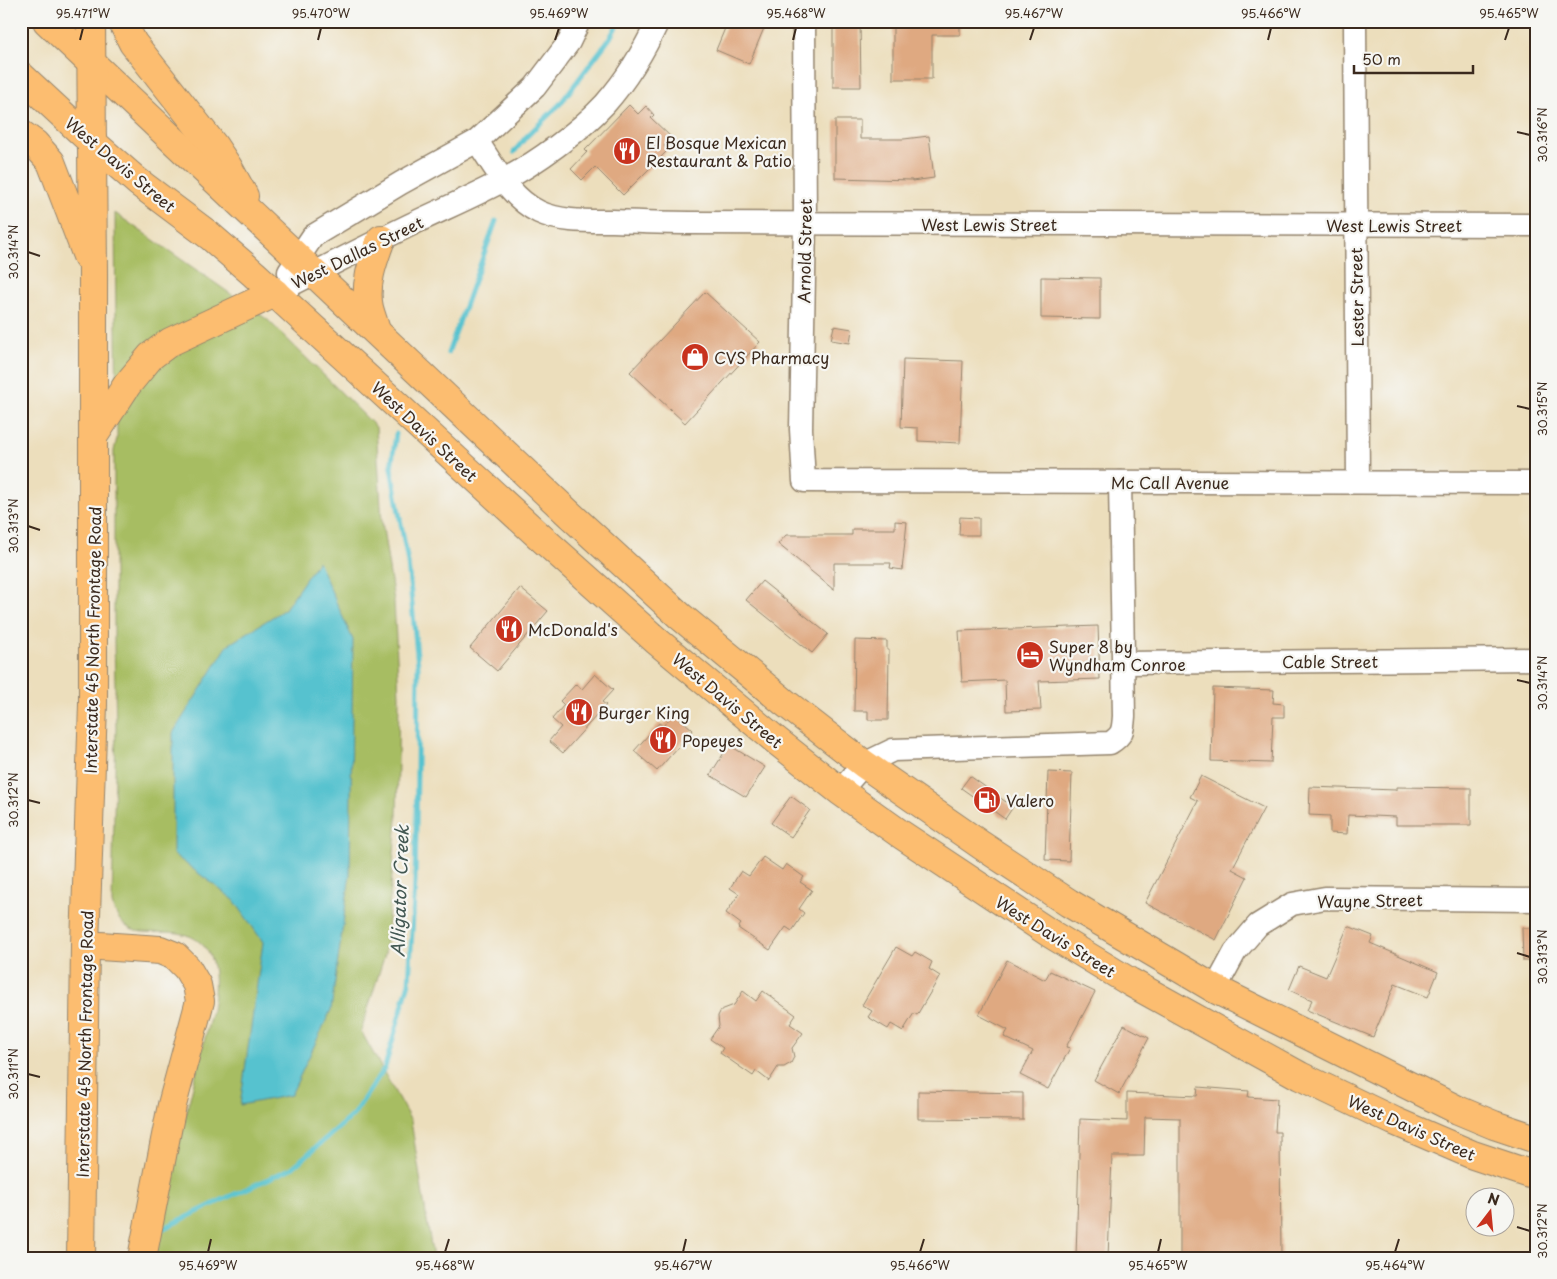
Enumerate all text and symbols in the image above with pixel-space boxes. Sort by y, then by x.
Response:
text: 95.471°W [56,4,111,22]
text: 95.470°W [292,4,351,22]
text: 95.469°W [530,4,589,22]
text: 95.468°W [766,4,826,22]
text: 95.467°W [1005,4,1064,22]
text: 95.466°W [1241,4,1302,22]
text: 95.465°W [1479,4,1539,22]
scale bar [1354,42,1473,74]
text: 50 m [1362,47,1401,70]
text: 30.316°N [1533,107,1551,163]
street label: West Davis Street [61,111,182,218]
place label: El Bosque Mexican Restaurant & Patio [646,130,792,172]
restaurant icon: El Bosque Mexican Restaurant & Patio [612,136,642,166]
street label: Arnold Street [791,198,817,303]
street label: West Dallas Street [287,209,427,294]
street label: West Lewis Street [921,212,1057,236]
street label: West Lewis Street [1326,213,1462,237]
text: 30.314°N [4,225,22,279]
street label: Lester Street [1343,247,1369,347]
shop icon: CVS Pharmacy [680,342,710,372]
place label: CVS Pharmacy [714,345,829,369]
street label: West Davis Street [367,375,484,487]
text: 30.315°N [1533,382,1551,436]
street label: Mc Call Avenue [1111,470,1230,494]
text: 30.313°N [4,498,22,554]
street label: Interstate 45 North Frontage Road [78,506,106,774]
restaurant icon: McDonald's [494,614,524,644]
place label: McDonald's [528,617,618,641]
place label: Super 8 by Wyndham Conroe [1049,634,1186,676]
hotel icon: Super 8 by Wyndham Conroe [1015,640,1045,670]
street label: West Davis Street [668,647,789,754]
street label: Cable Street [1282,649,1378,673]
text: 30.314°N [1533,656,1551,710]
restaurant icon: Burger King [564,697,594,727]
place label: Burger King [598,700,690,724]
restaurant icon: Popeyes [648,725,678,755]
place label: Popeyes [682,728,743,752]
text: 30.312°N [4,772,22,828]
fuel station icon: Valero [972,785,1002,815]
place label: Valero [1006,788,1054,812]
water label: Alligator Creek [383,823,415,958]
street label: Wayne Street [1317,887,1423,913]
street label: West Davis Street [991,889,1121,983]
street label: Interstate 45 North Frontage Road [70,910,98,1178]
text: 30.313°N [1533,929,1551,985]
text: 30.311°N [4,1048,22,1100]
street label: West Davis Street [1344,1088,1480,1166]
north arrow [1464,1186,1514,1236]
text: N [1485,1187,1502,1211]
text: 30.312°N [1533,1203,1551,1259]
text: 95.469°W [179,1256,238,1274]
text: 95.468°W [415,1256,475,1274]
text: 95.467°W [654,1256,713,1274]
text: 95.466°W [890,1256,951,1274]
text: 95.465°W [1128,1256,1188,1274]
text: 95.464°W [1365,1256,1426,1274]

